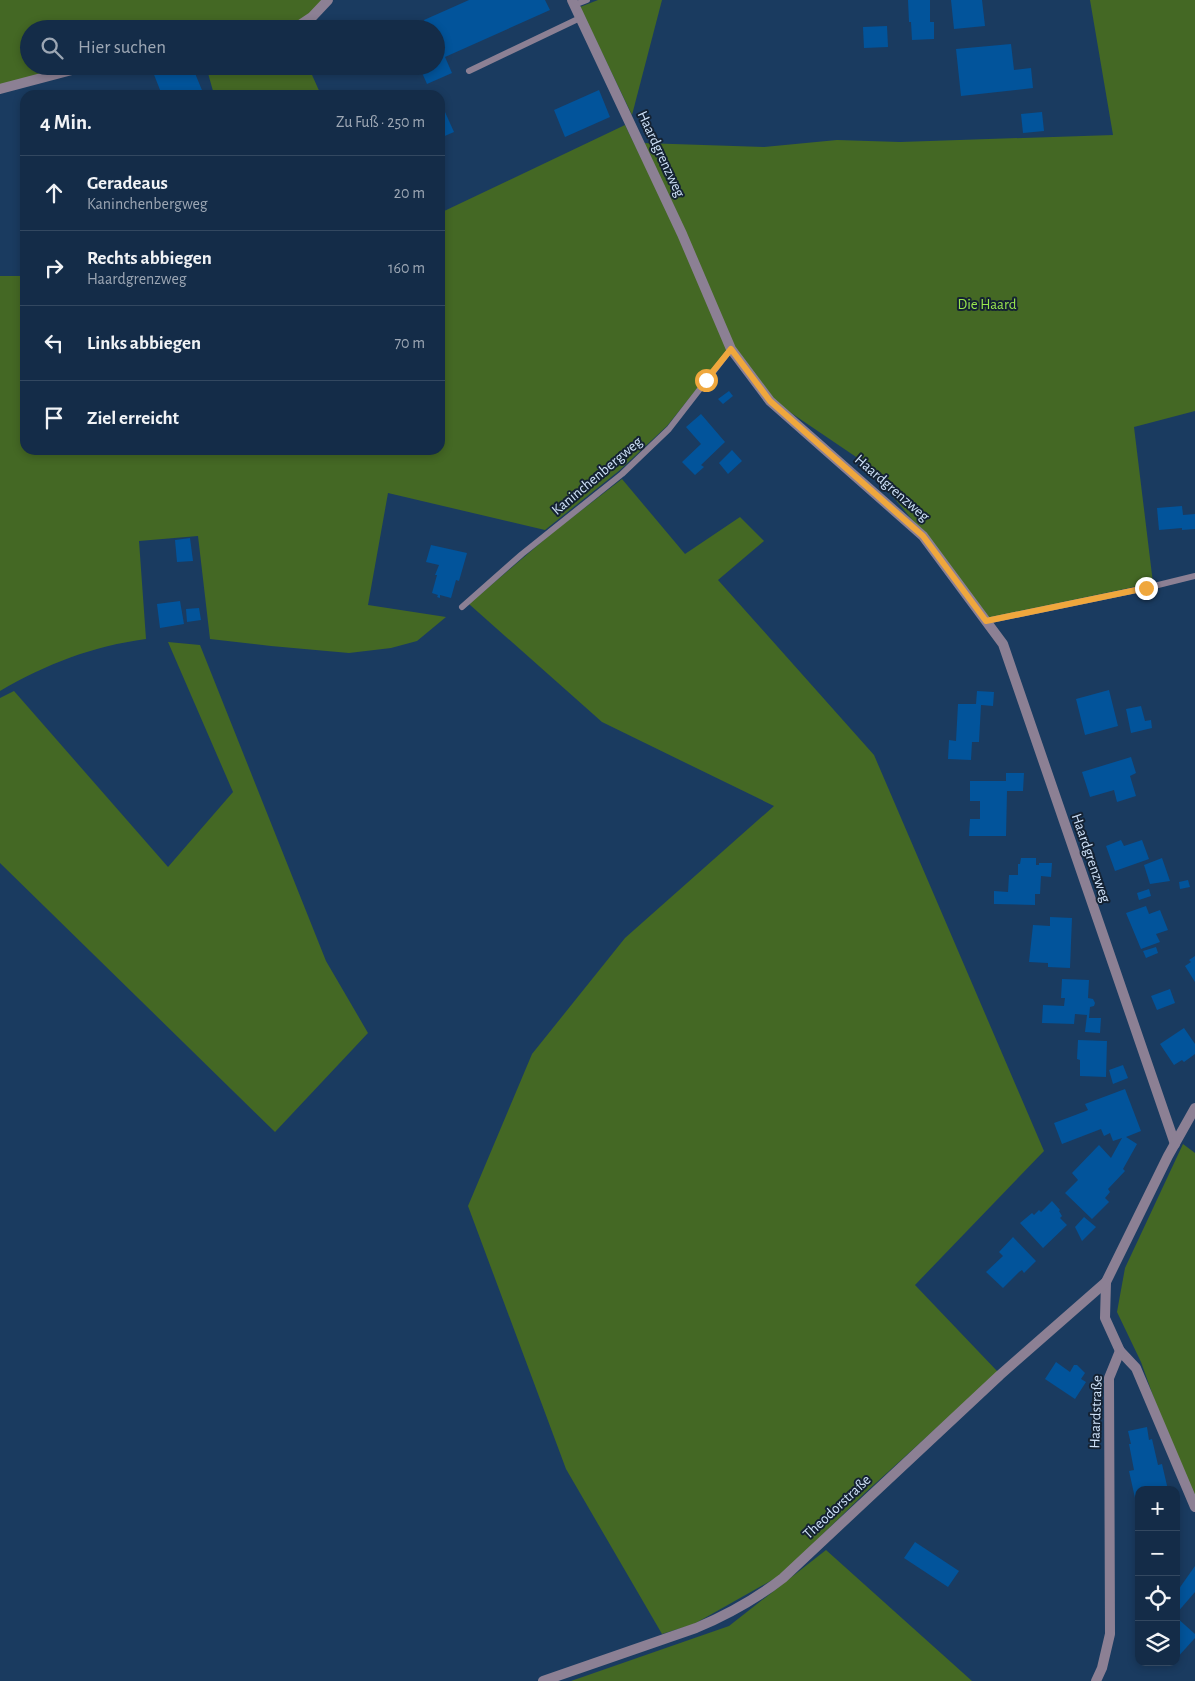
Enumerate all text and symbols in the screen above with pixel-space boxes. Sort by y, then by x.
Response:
search box [20,20,445,75]
icon: search [38,34,66,62]
text: Hier suchen [78,38,166,57]
street label: Haardgrenzweg [635,109,688,200]
text: 4 Min. [40,112,92,133]
text: Zu Fuß · 250 m [336,114,425,130]
text: Geradeaus [87,174,168,193]
icon: ahead [40,179,68,207]
text: 20 m [394,185,425,201]
text: Kaninchenbergweg [87,196,207,212]
text: Rechts abbiegen [87,249,212,268]
icon: right [40,254,68,282]
text: 160 m [388,260,425,276]
text: Haardgrenzweg [87,271,186,287]
park label: Die Haard [958,297,1017,312]
icon: left [40,329,68,357]
text: Links abbiegen [87,334,201,353]
text: 70 m [394,335,425,351]
route start [695,369,718,392]
icon: arrive [40,404,68,432]
text: Ziel erreicht [87,409,179,428]
street label: Kaninchenbergweg [549,434,646,518]
street label: Haardgrenzweg [852,452,933,525]
route end [1135,577,1158,600]
street label: Haardgrenzweg [1069,811,1113,905]
street label: Haardstraße [1087,1375,1105,1449]
street label: Theodorstraße [800,1472,874,1542]
map controls [1135,1486,1180,1666]
button: + [1135,1486,1180,1531]
button: − [1135,1531,1180,1576]
button: locate [1135,1576,1180,1621]
button: layers [1135,1621,1180,1666]

